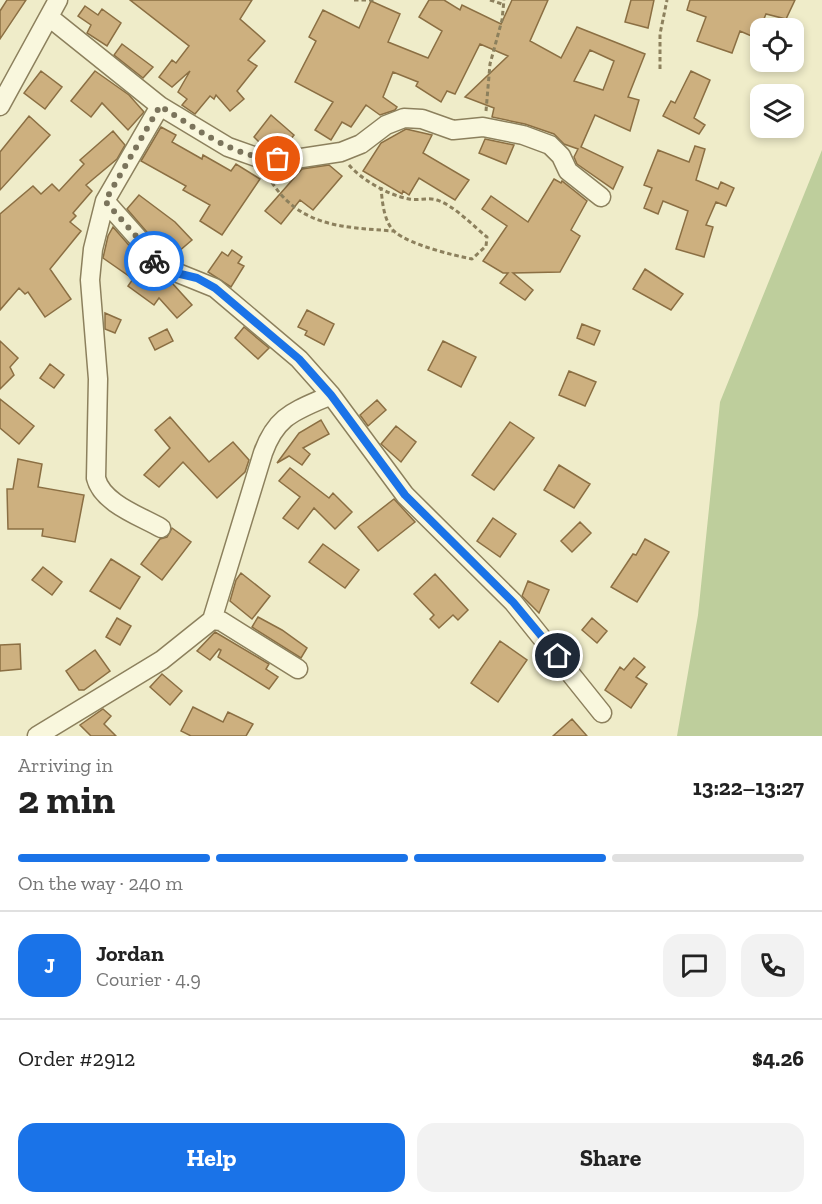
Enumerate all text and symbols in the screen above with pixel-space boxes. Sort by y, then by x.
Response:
map controls [750,18,804,138]
button: locate [750,18,804,72]
button: layers [750,84,804,138]
pin [252,133,303,184]
icon: bag [261,142,294,175]
courier [124,231,184,291]
icon: bike [138,245,171,278]
pin [532,630,583,681]
icon: home [541,639,574,672]
text: Arriving in [18,753,113,777]
text: 13:22–13:27 [693,774,804,801]
text: 2 min [18,776,115,823]
text: On the way · 240 m [18,871,183,895]
button: chat [663,934,726,997]
button: phone [741,934,804,997]
text: Jordan [96,940,164,967]
text: J [44,952,55,979]
text: Courier · 4.9 [96,967,201,991]
text: Order #2912 [18,1045,135,1072]
text: $4.26 [752,1045,804,1072]
button: Help [18,1123,405,1192]
button: Share [417,1123,804,1192]

